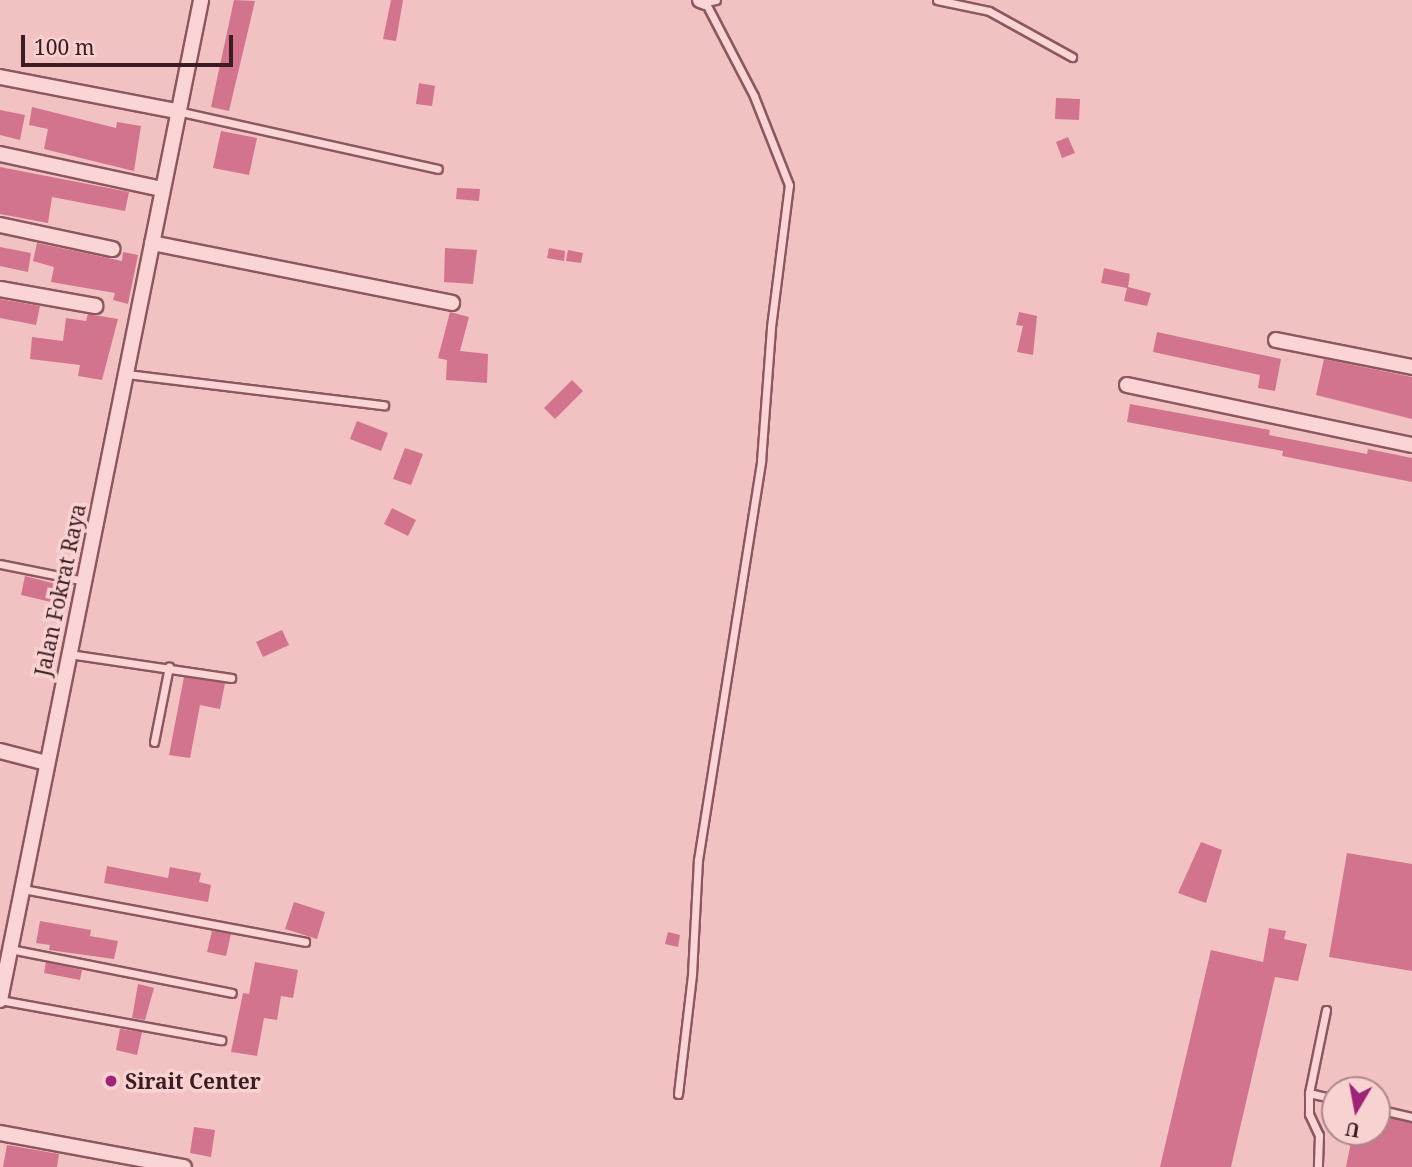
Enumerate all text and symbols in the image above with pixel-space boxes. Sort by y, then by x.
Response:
scale bar [24,21,236,65]
text: 100 m [34,33,95,61]
street label: Jalan Fokrat Raya [29,501,91,679]
place label: Sirait Center [125,1068,261,1094]
marker: Sirait Center [103,1073,119,1089]
north arrow [1321,1076,1391,1146]
text: U [1343,1116,1362,1144]

